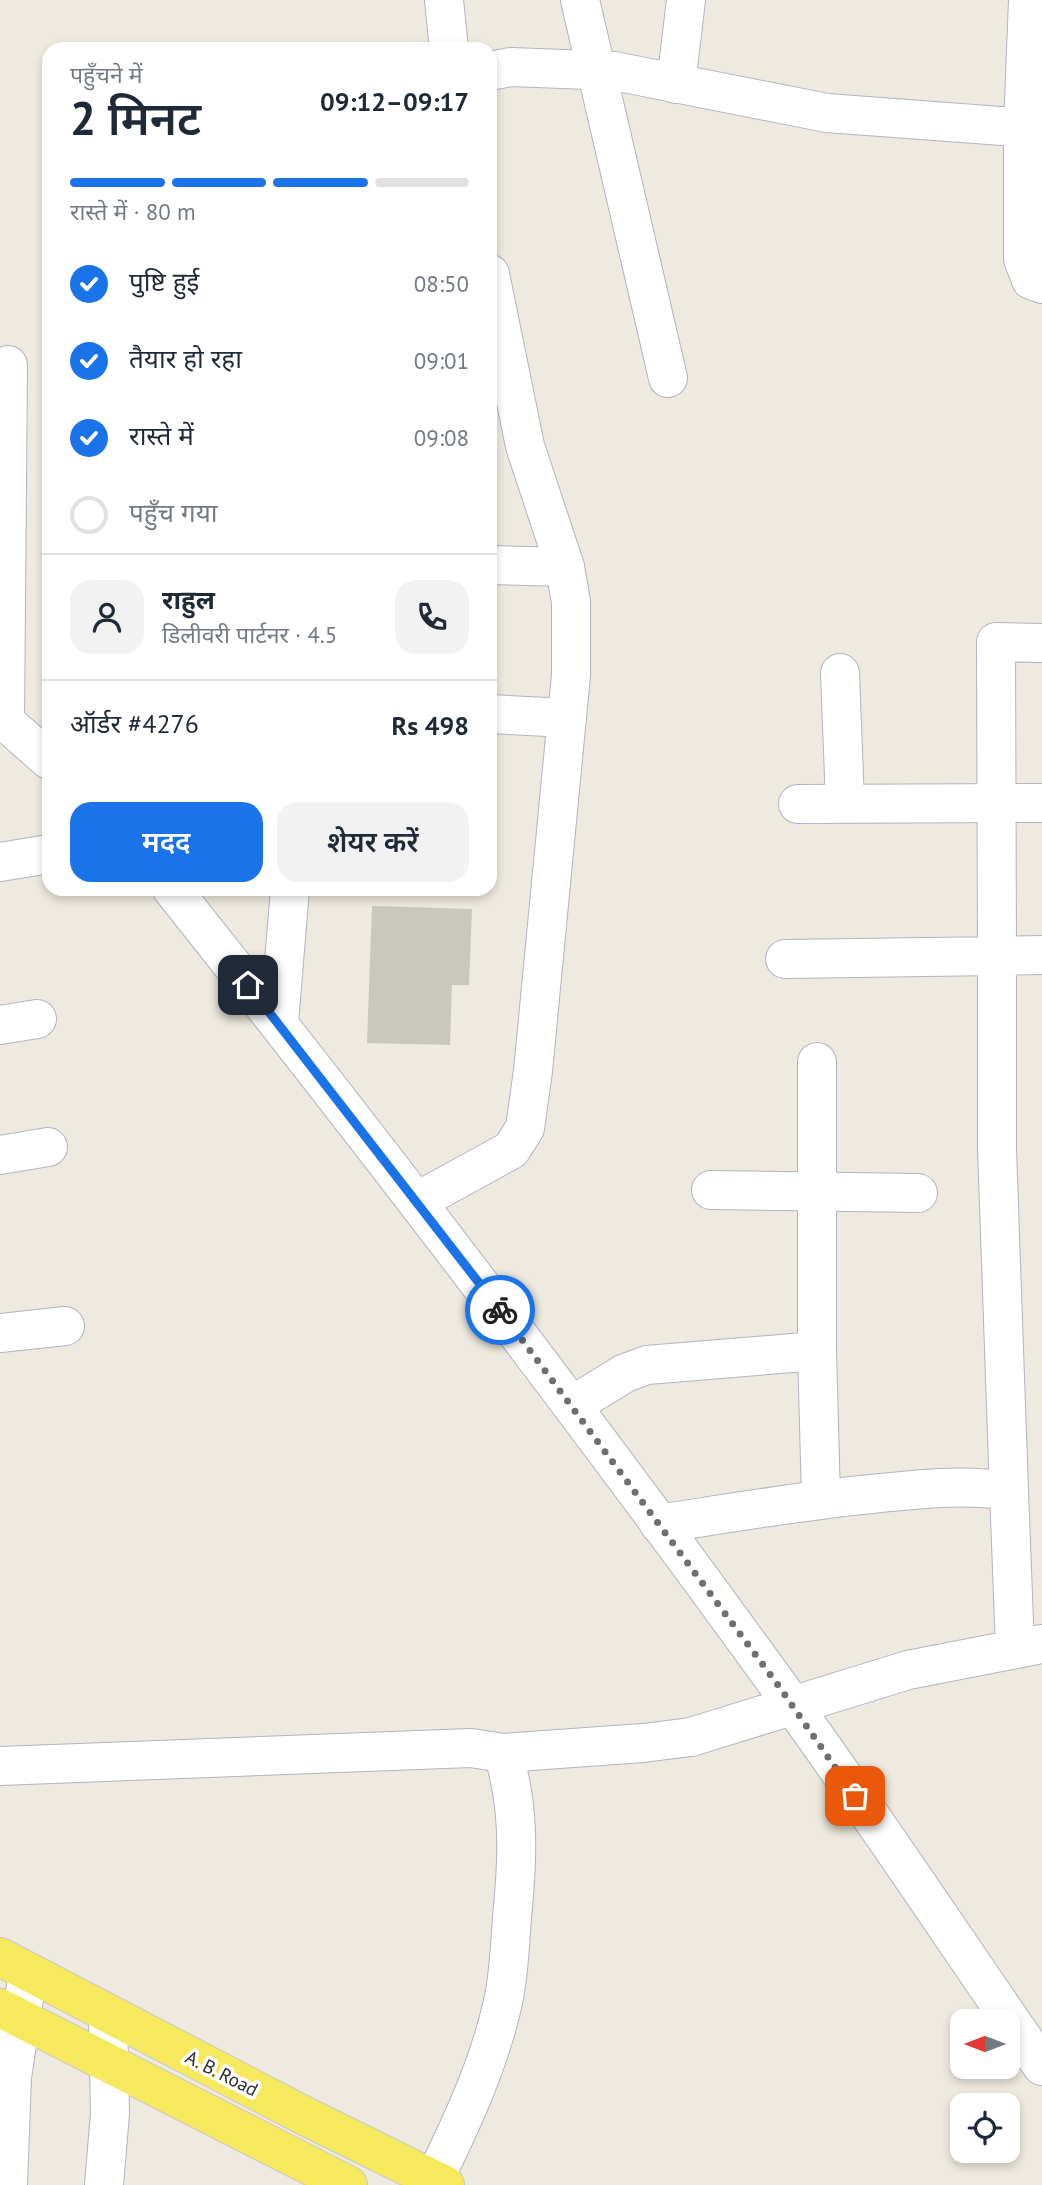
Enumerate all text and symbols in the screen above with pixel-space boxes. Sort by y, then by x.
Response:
text: पहुँचने में [70,60,143,89]
text: 09:12–09:17 [320,85,469,118]
text: 2 मिनट [70,88,201,148]
text: रास्ते में · 80 m [70,197,196,226]
icon: check [70,265,108,303]
text: पुष्टि हुई [129,265,199,298]
text: 08:50 [414,269,469,298]
icon: check [70,342,108,380]
text: तैयार हो रहा [129,342,242,375]
text: 09:01 [414,346,469,375]
icon: check [70,419,108,457]
text: रास्ते में [129,419,194,452]
text: 09:08 [414,423,469,452]
text: पहुँच गया [129,496,217,529]
button: person [70,580,144,654]
button: phone [395,580,469,654]
text: राहुल [162,583,215,616]
text: डिलीवरी पार्टनर · 4.5 [162,620,337,649]
text: ऑर्डर #4276 [70,707,199,740]
text: Rs 498 [392,709,469,742]
button: मदद [70,802,263,882]
button: शेयर करें [277,802,469,882]
pin [218,955,278,1015]
icon: home [229,966,267,1004]
courier [465,1275,535,1345]
icon: bike [481,1291,519,1329]
pin [825,1766,885,1826]
icon: bag [836,1777,874,1815]
north arrow [950,2009,1020,2079]
map controls [950,2009,1020,2163]
street label: A. B. Road [182,2045,262,2101]
button: locate [950,2093,1020,2163]

